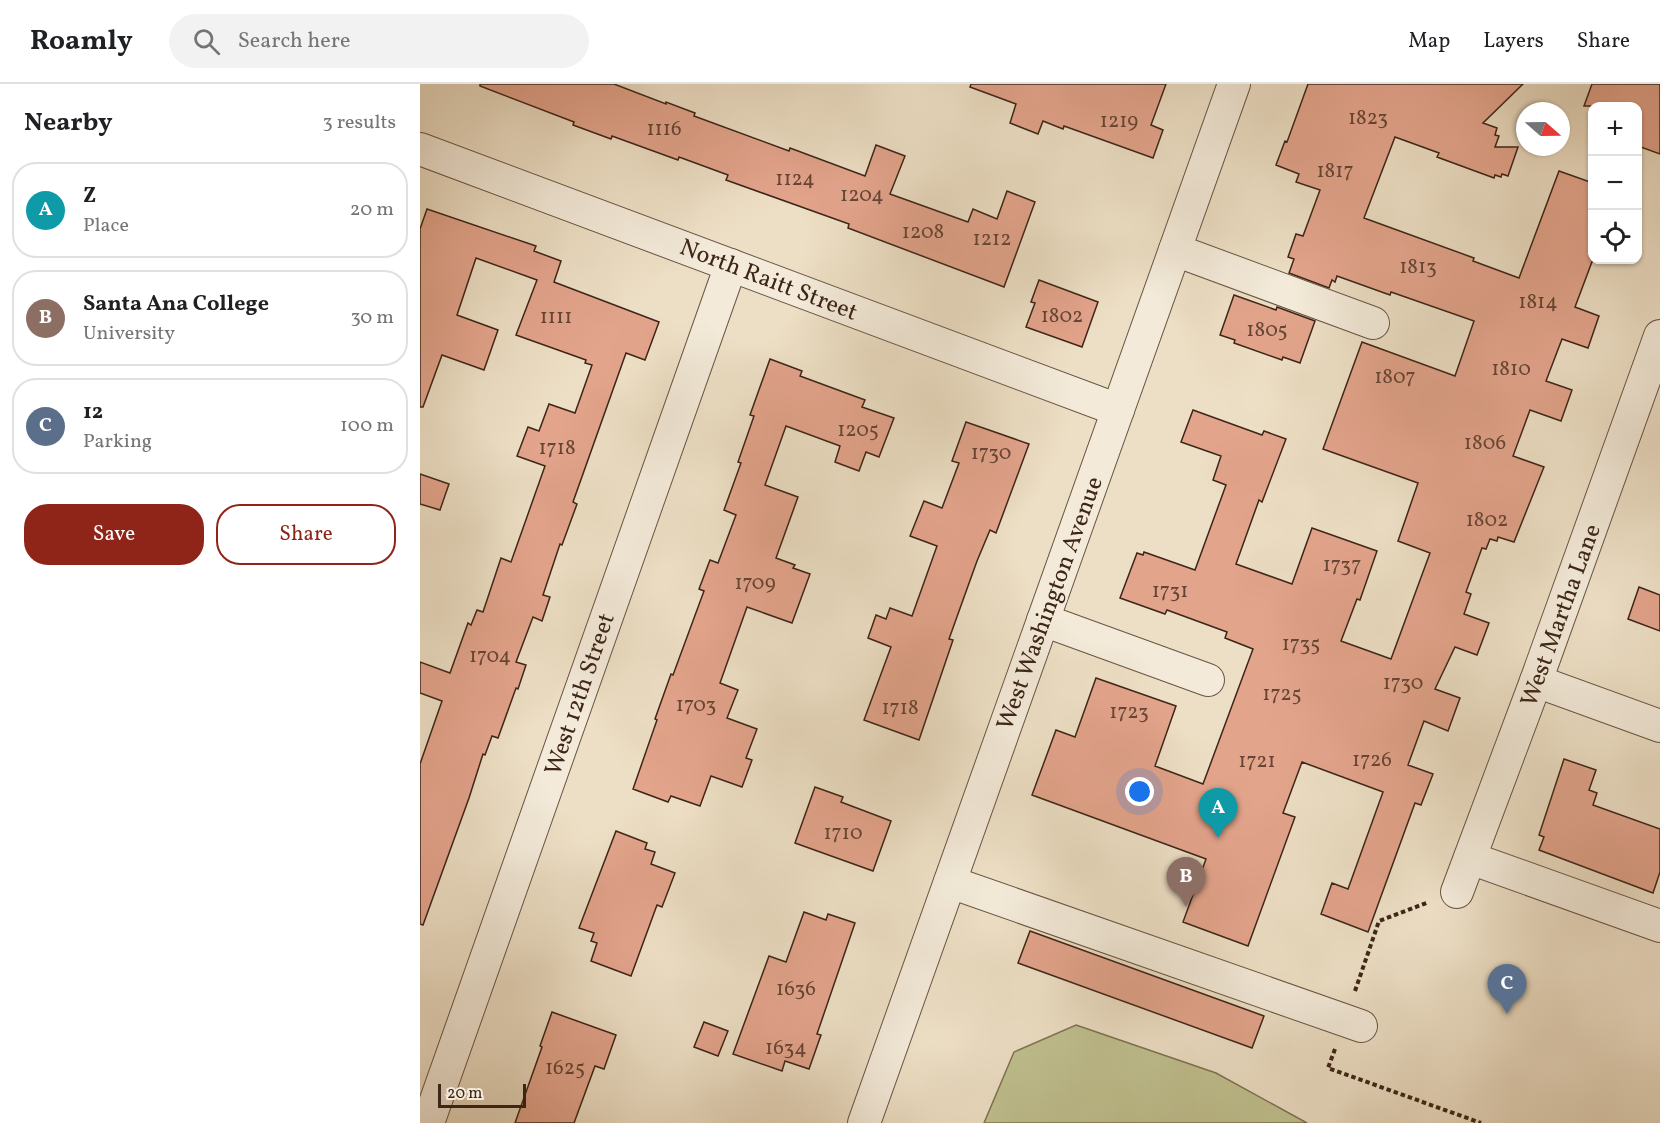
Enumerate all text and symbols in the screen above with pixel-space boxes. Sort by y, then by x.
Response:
search box [169,14,589,68]
text: Roamly [30,22,133,61]
icon: search [190,25,223,58]
text: Search here [238,26,350,57]
text: Map [1408,27,1450,56]
text: Layers [1483,27,1544,56]
text: Share [1577,27,1630,56]
north arrow [1516,102,1570,156]
map controls [1588,102,1642,264]
button: + [1588,102,1642,156]
house number: 1823 [1348,104,1388,133]
text: Nearby [24,105,113,141]
house number: 1219 [1100,107,1138,136]
text: 3 results [322,109,396,137]
house number: 1116 [646,115,682,144]
button: − [1588,156,1642,210]
house number: 1817 [1316,157,1354,186]
house number: 1124 [775,165,815,194]
text: Z [83,181,96,212]
house number: 1204 [840,181,884,210]
text: A [38,196,53,224]
text: 20 m [350,196,394,224]
button: locate [1588,210,1642,264]
text: Place [83,212,129,240]
house number: 1208 [902,218,944,247]
house number: 1212 [973,225,1011,254]
street label: North Raitt Street [674,231,862,330]
house number: 1813 [1399,253,1437,282]
house number: 1814 [1518,288,1558,317]
text: Santa Ana College [83,289,269,320]
house number: 1802 [1041,302,1083,331]
house number: 1111 [540,303,572,332]
text: B [39,304,52,332]
text: 30 m [350,304,394,332]
house number: 1805 [1246,316,1288,345]
text: University [83,320,175,348]
house number: 1810 [1491,355,1531,384]
house number: 1807 [1374,363,1416,392]
text: 12 [83,397,103,428]
text: C [39,412,52,440]
text: 100 m [340,412,394,440]
house number: 1205 [837,416,879,445]
text: Parking [83,428,152,456]
house number: 1806 [1464,429,1506,458]
house number: 1718 [538,434,576,463]
house number: 1730 [971,439,1011,468]
street label: West Washington Avenue [989,472,1113,735]
button: Save [24,504,204,565]
button: Share [216,504,396,565]
house number: 1802 [1466,506,1508,535]
street label: West Martha Lane [1513,520,1611,712]
house number: 1737 [1323,551,1361,580]
house number: 1709 [734,569,776,598]
house number: 1731 [1152,577,1188,606]
street label: West 12th Street [537,609,625,780]
house number: 1735 [1282,630,1320,659]
house number: 1704 [469,642,511,671]
house number: 1730 [1383,669,1423,698]
house number: 1725 [1262,680,1302,709]
house number: 1703 [676,691,716,720]
house number: 1718 [881,694,919,723]
house number: 1723 [1109,698,1149,727]
house number: 1726 [1352,746,1392,775]
house number: 1721 [1238,747,1276,776]
your location [1125,777,1154,806]
pin: A [1198,788,1238,838]
house number: 1710 [823,819,863,848]
pin: B [1166,858,1206,907]
pin: C [1488,964,1526,1014]
house number: 1636 [776,975,816,1004]
house number: 1634 [765,1034,807,1063]
house number: 1625 [545,1054,585,1083]
scale bar [438,1081,526,1108]
text: 20 m [447,1083,482,1105]

